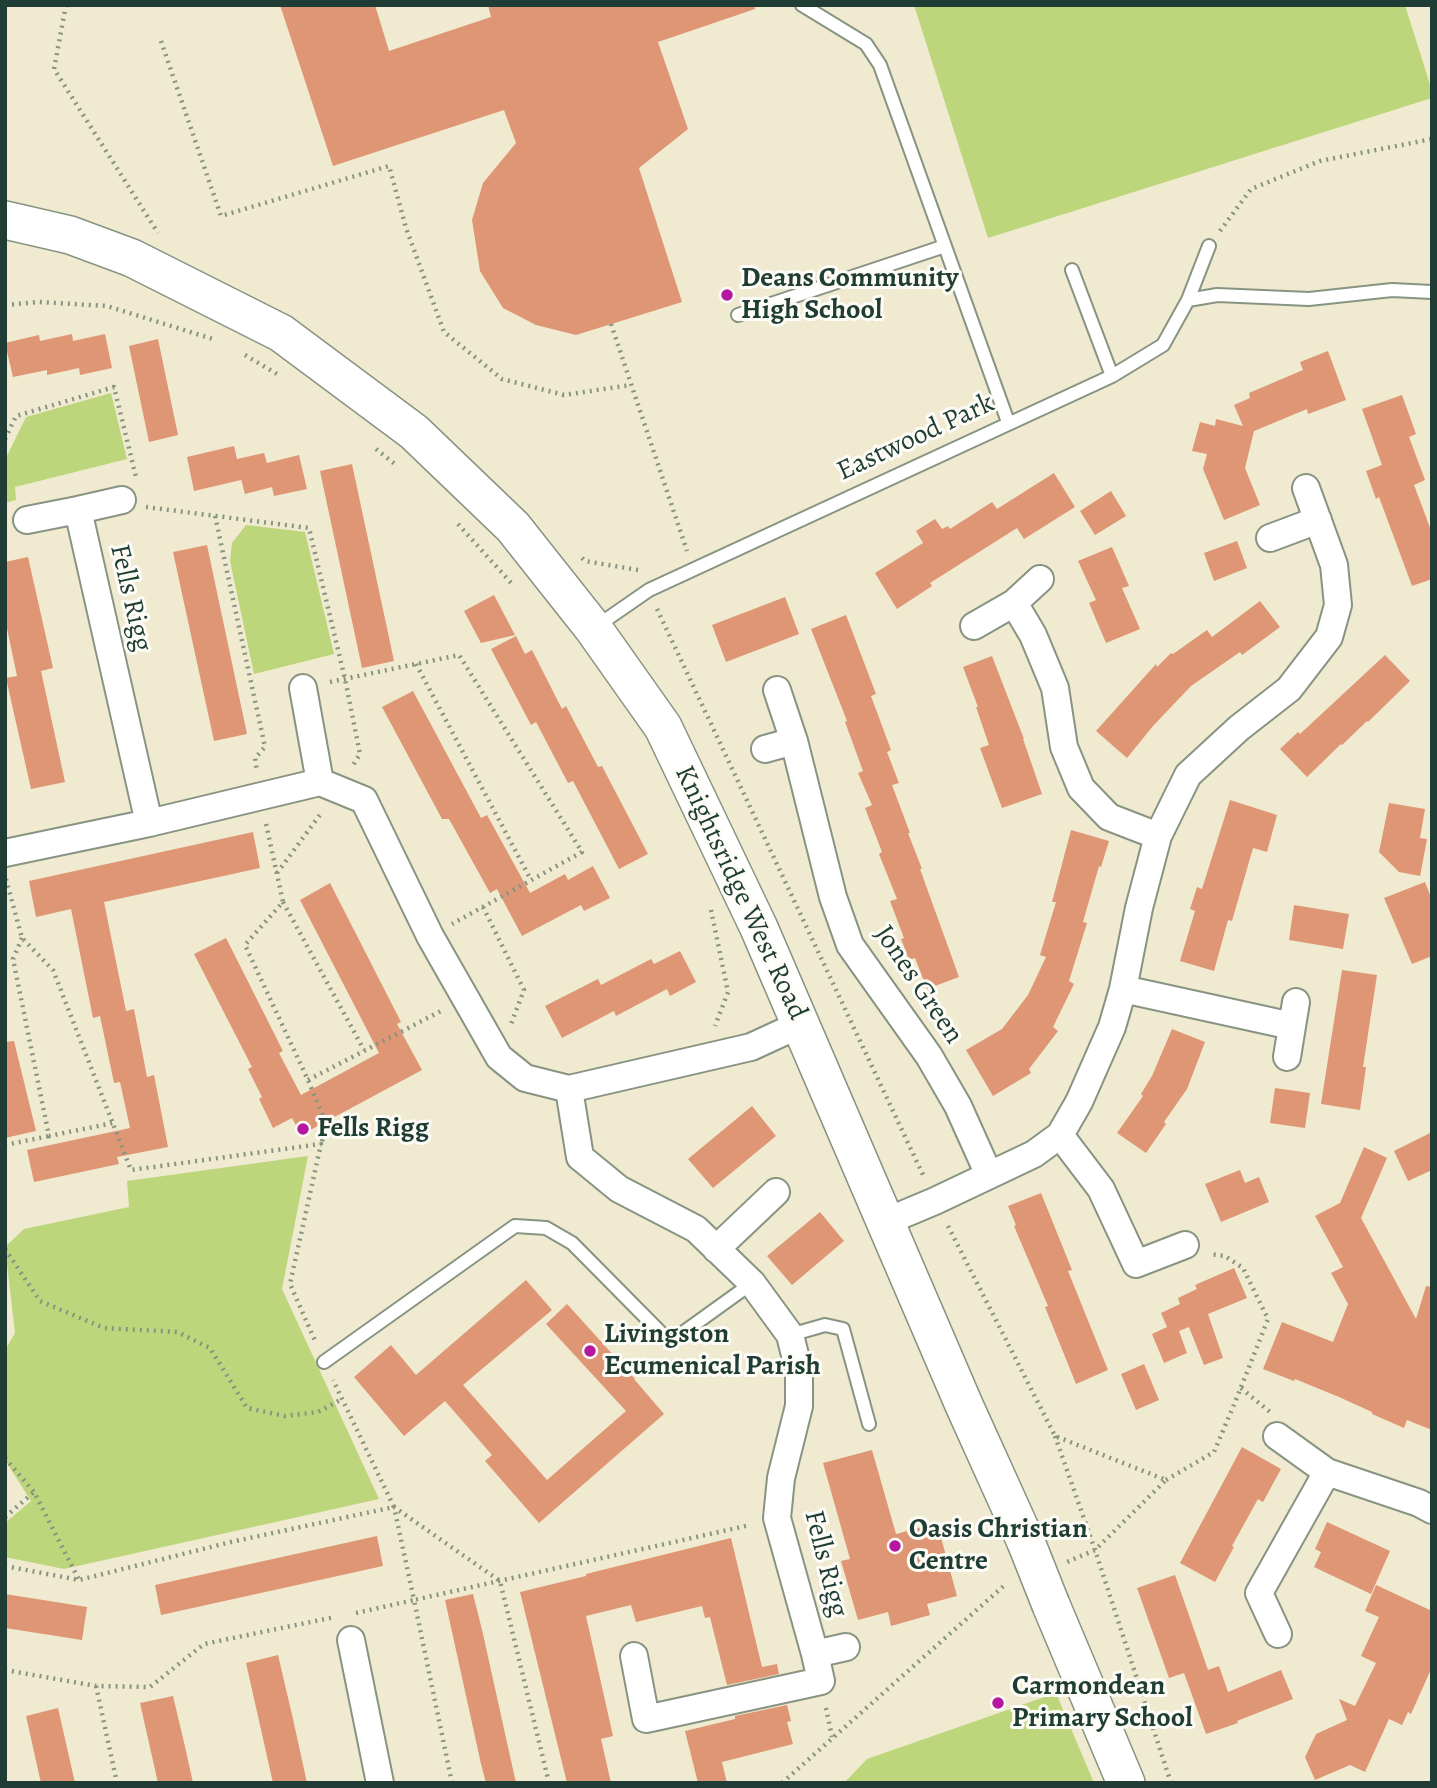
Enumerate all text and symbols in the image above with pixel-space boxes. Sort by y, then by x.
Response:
place label: Deans Community High School [741,262,958,328]
marker: Deans Community High School [719,287,735,303]
street label: Eastwood Park [832,387,1000,489]
street label: Fells Rigg [101,541,159,655]
street label: Knightsridge West Road [666,760,814,1026]
street label: Jones Green [866,919,970,1051]
place label: Fells Rigg [317,1112,429,1146]
marker: Fells Rigg [295,1121,311,1137]
place label: Livingston Ecumenical Parish [604,1318,821,1384]
marker: Livingston Ecumenical Parish [582,1343,598,1359]
street label: Fells Rigg [796,1507,854,1621]
place label: Oasis Christian Centre [909,1513,1088,1579]
marker: Oasis Christian Centre [887,1538,903,1554]
place label: Carmondean Primary School [1012,1670,1193,1736]
marker: Carmondean Primary School [990,1695,1006,1711]

